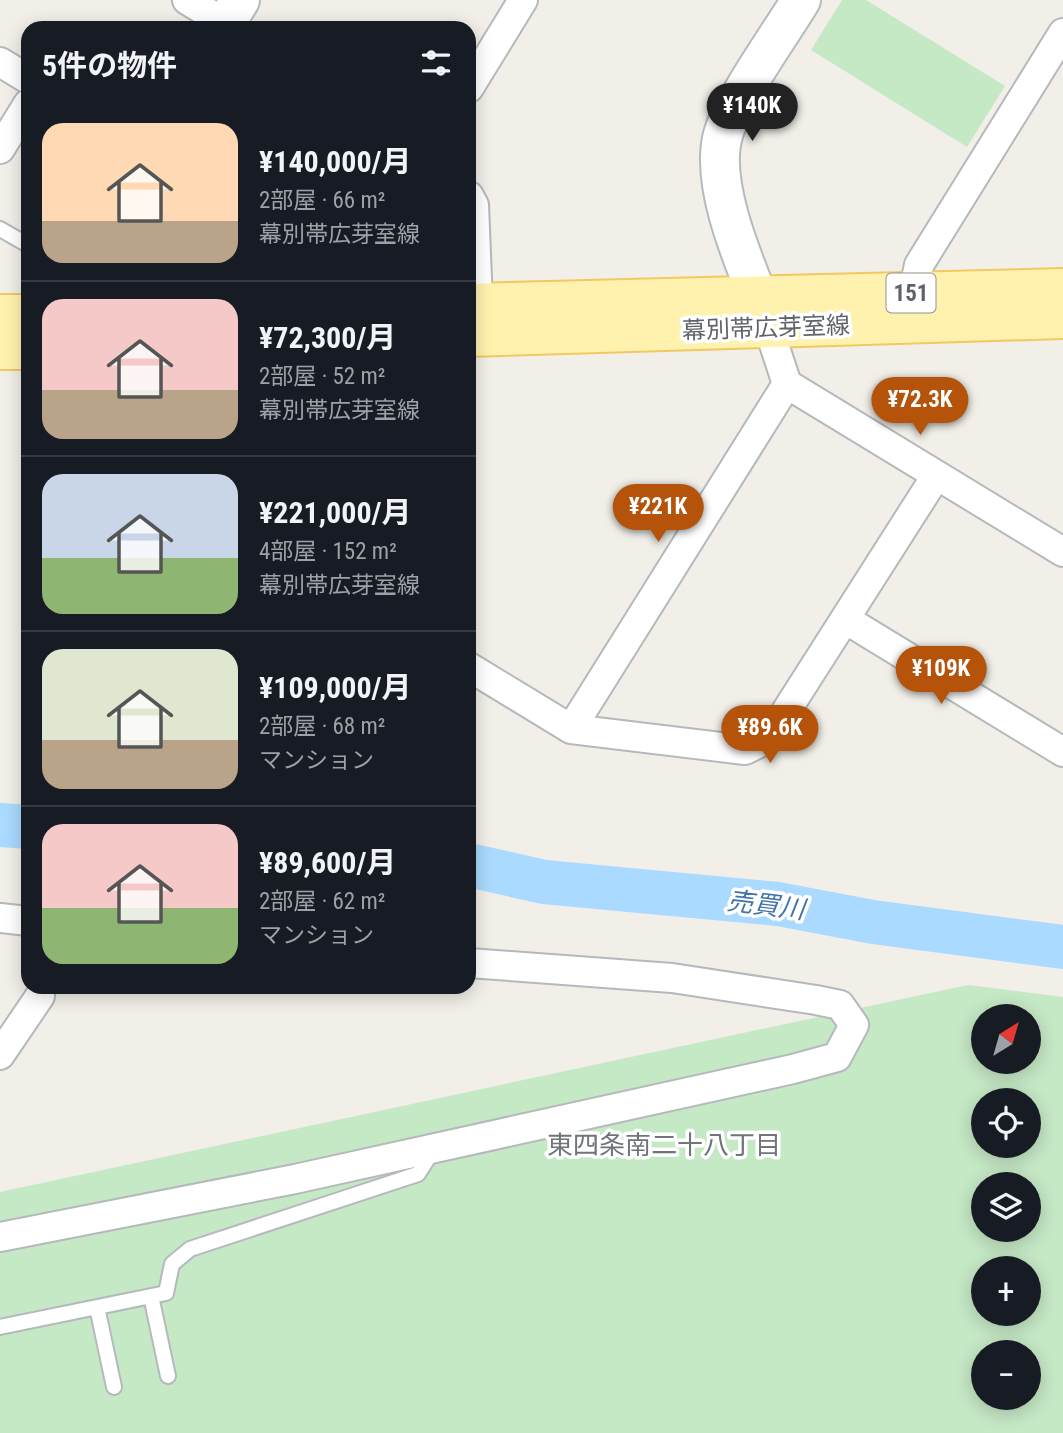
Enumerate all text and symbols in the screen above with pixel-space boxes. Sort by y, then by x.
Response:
icon: filters [417,44,455,82]
text: 5件の物件 [42,48,177,83]
pin: ¥140K [703,83,801,143]
text: ¥140K [723,92,781,119]
text: ¥140,000/月 [259,144,412,179]
icon: home [98,151,182,235]
text: 2部屋 · 66 m² [259,187,385,214]
text: 幕別帯広芽室線 [259,221,420,248]
road number: 151 [886,274,936,312]
street label: 幕別帯広芽室線 [682,311,850,345]
text: ¥72,300/月 [259,320,396,355]
icon: home [98,327,182,411]
text: 2部屋 · 52 m² [259,363,385,390]
pin: ¥72.3K [863,378,977,437]
text: ¥72.3K [887,386,953,413]
text: 幕別帯広芽室線 [259,397,420,424]
pin: ¥221K [609,484,707,544]
text: ¥221K [629,493,687,520]
text: ¥221,000/月 [259,495,412,530]
icon: home [98,502,182,586]
text: 4部屋 · 152 m² [259,538,397,565]
text: 幕別帯広芽室線 [259,572,420,599]
pin: ¥109K [892,646,990,706]
text: ¥109K [912,655,970,682]
text: ¥109,000/月 [259,670,412,705]
icon: home [98,677,182,761]
pin: ¥89.6K [713,706,827,765]
text: 2部屋 · 68 m² [259,713,385,740]
text: ¥89.6K [737,714,803,741]
text: マンション [259,747,374,774]
text: ¥89,600/月 [259,845,396,880]
icon: home [98,852,182,936]
water label: 売買川 [725,885,810,925]
text: 2部屋 · 62 m² [259,888,385,915]
text: マンション [259,922,374,949]
north arrow [971,1004,1041,1074]
map controls [971,1004,1041,1410]
button: locate [971,1088,1041,1158]
district label: 東四条南二十八丁目 [547,1130,781,1160]
button: layers [971,1172,1041,1242]
button: + [971,1256,1041,1326]
button: − [971,1340,1041,1410]

